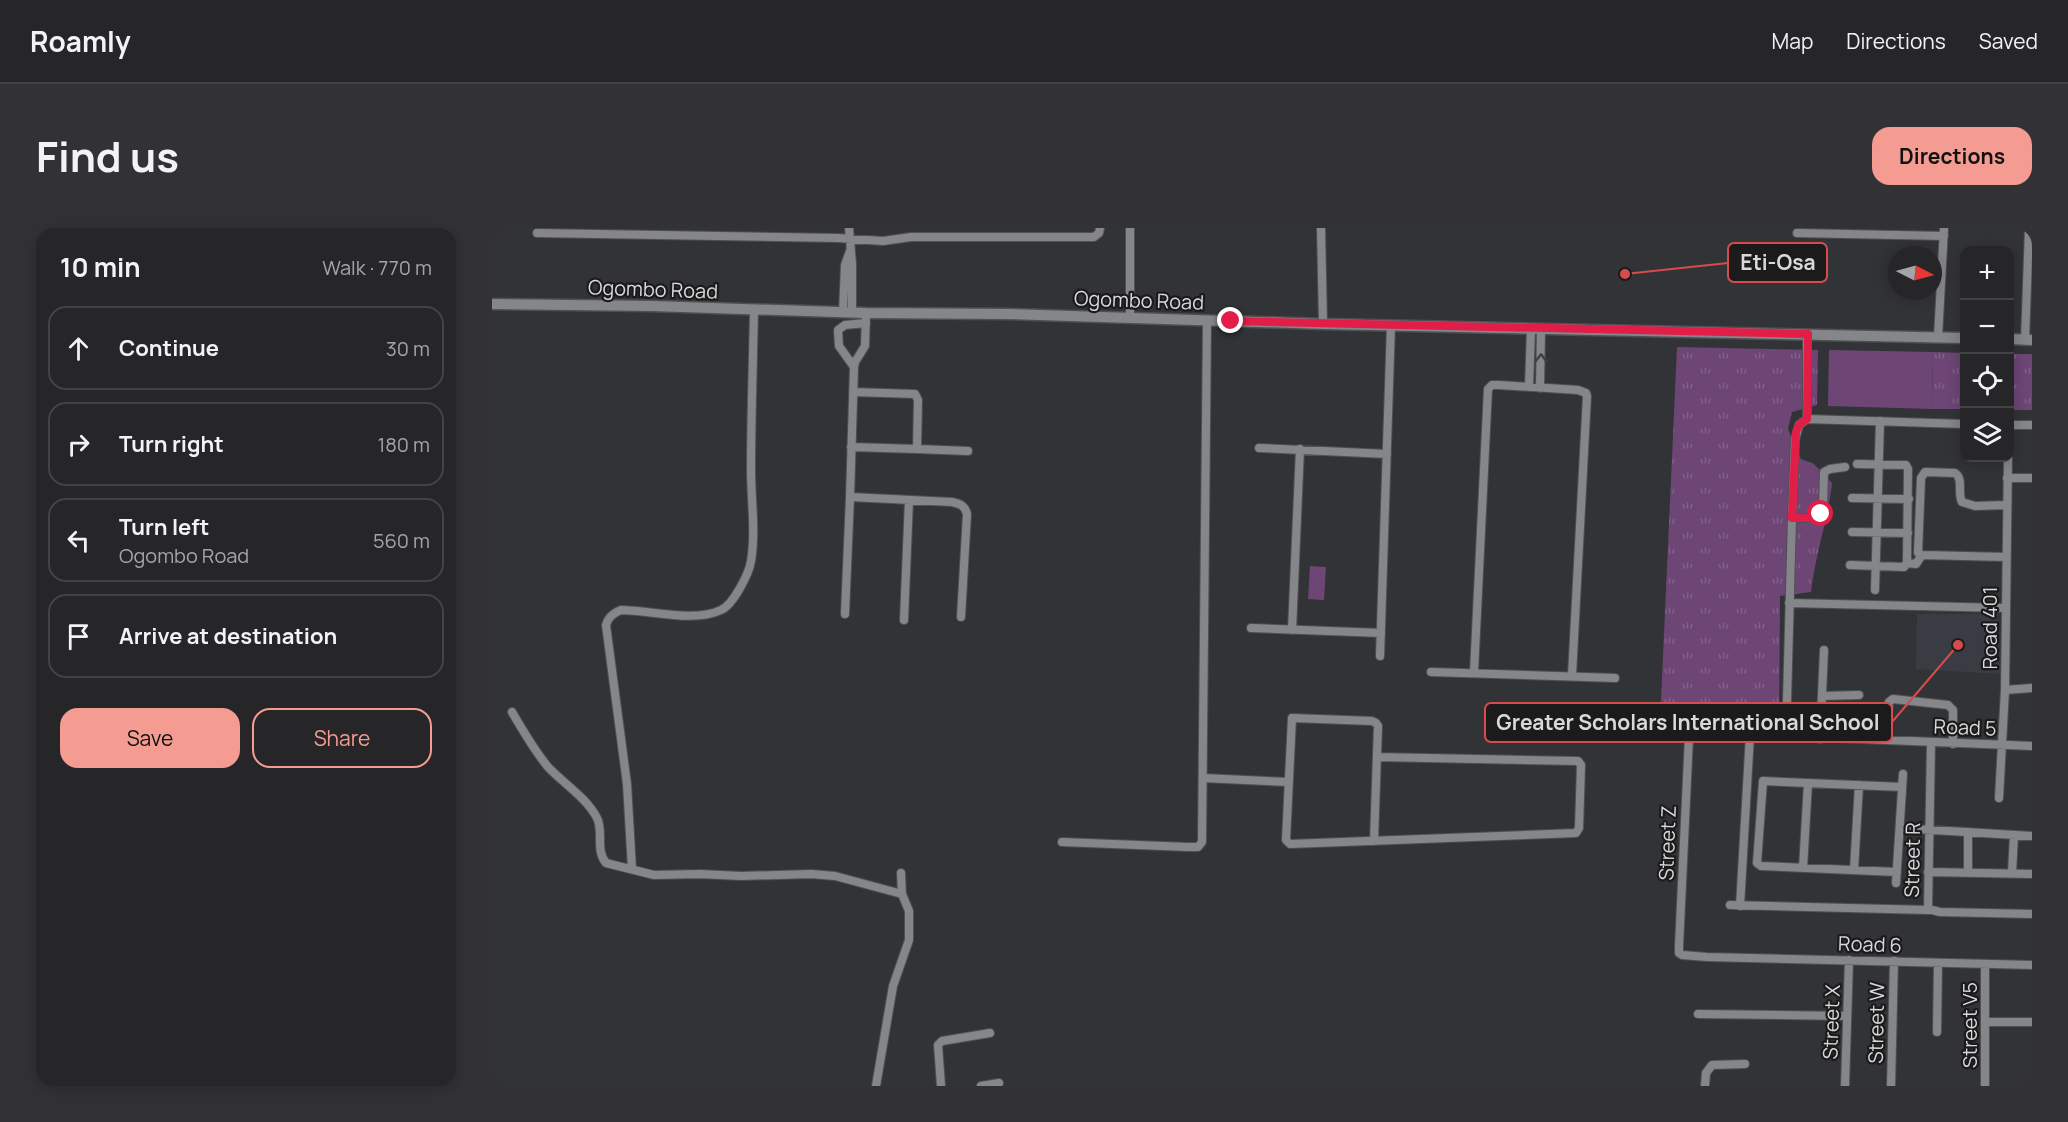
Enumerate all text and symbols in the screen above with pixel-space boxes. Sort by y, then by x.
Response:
text: Roamly [30,22,131,60]
text: Map [1772,27,1813,55]
text: Directions [1846,27,1946,55]
text: Saved [1979,27,2038,55]
text: Find us [36,127,179,185]
button: Directions [1872,127,2032,185]
callout: Eti-Osa [1728,243,1827,282]
north arrow [1888,246,1942,300]
map controls [1960,246,2014,462]
button: + [1960,246,2014,300]
text: Eti-Osa [1740,248,1816,276]
text: 10 min [60,249,141,285]
text: Walk · 770 m [322,254,432,281]
street label: Ogombo Road [587,273,719,305]
street label: Ogombo Road [1073,284,1205,316]
button: − [1960,300,2014,354]
route end [1217,307,1243,333]
icon: ahead [62,332,95,365]
text: Continue [119,333,219,363]
text: 30 m [386,335,430,362]
one-way arrow [1534,353,1547,362]
button: locate [1960,354,2014,408]
button: layers [1960,408,2014,462]
icon: right [62,428,95,461]
text: Turn right [119,429,224,459]
text: 180 m [377,431,430,458]
route start [1807,500,1833,526]
text: Turn left [119,512,209,542]
icon: left [62,524,95,557]
text: 560 m [373,527,430,554]
text: Ogombo Road [119,542,249,569]
street label: Road 401 [1976,586,2003,670]
icon: arrive [62,620,95,653]
text: Arrive at destination [119,621,337,651]
callout: Greater Scholars International School [1485,703,1892,742]
button: Save [60,708,240,768]
button: Share [252,708,432,768]
text: Greater Scholars International School [1496,708,1880,736]
street label: Road 5 [1933,712,1997,742]
street label: Street Z [1652,805,1682,881]
street label: Street R [1898,822,1926,898]
street label: Road 6 [1838,929,1902,959]
street label: Street W [1862,982,1890,1064]
street label: Street V5 [1956,982,1983,1068]
street label: Street X [1816,984,1846,1060]

